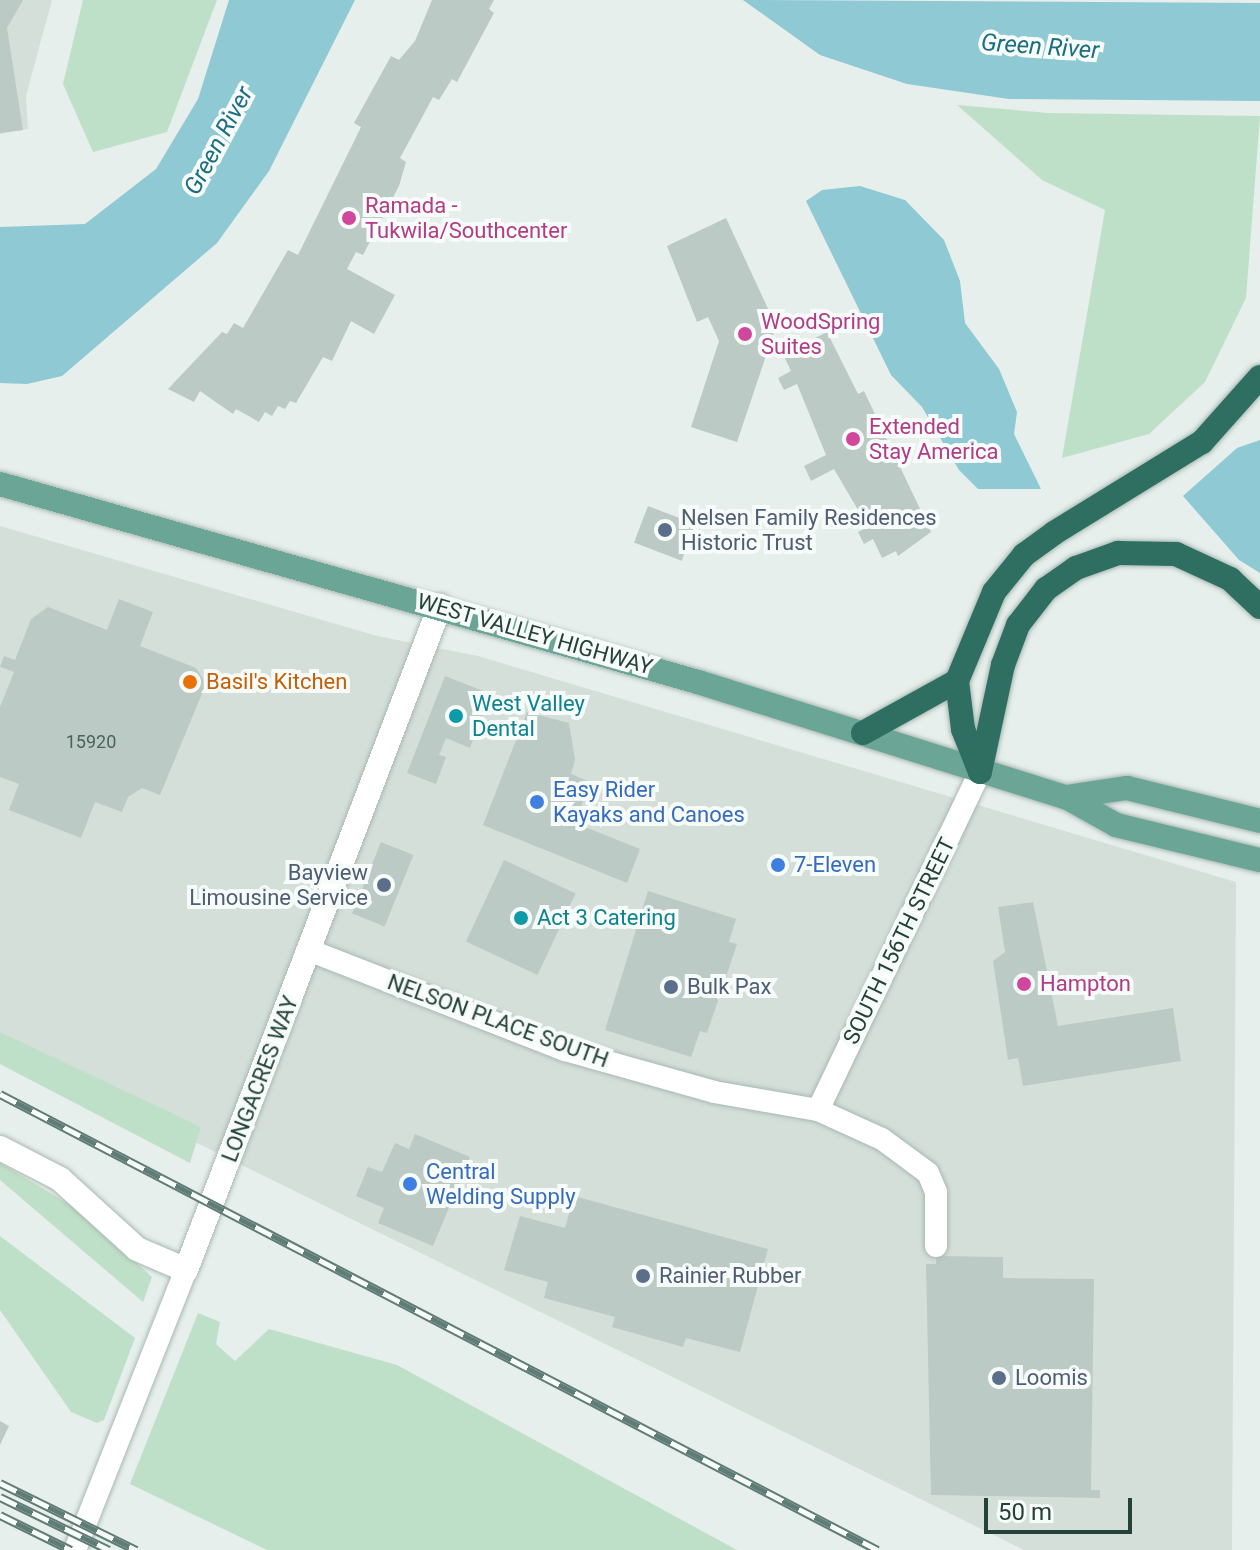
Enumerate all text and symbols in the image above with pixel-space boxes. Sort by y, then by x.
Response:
water label: Green River [980,29,1100,65]
water label: Green River [179,82,259,200]
place label: Ramada - Tukwila/Southcenter [365,192,567,244]
marker: Ramada - Tukwila/Southcenter [340,209,358,227]
place label: WoodSpring Suites [761,308,880,360]
marker: WoodSpring Suites [736,325,754,343]
place label: Extended Stay America [869,413,999,464]
marker: Extended Stay America [844,430,862,448]
place label: Nelsen Family Residences Historic Trust [681,504,937,556]
marker: Nelsen Family Residences Historic Trust [656,521,674,539]
street label: WEST VALLEY HIGHWAY [414,588,656,680]
place label: Basil's Kitchen [206,669,347,695]
marker: Basil's Kitchen [181,673,199,691]
place label: West Valley Dental [472,690,585,742]
marker: West Valley Dental [447,707,465,725]
house number: 15920 [66,731,116,753]
place label: Easy Rider Kayaks and Canoes [553,776,745,828]
marker: Easy Rider Kayaks and Canoes [528,793,546,811]
street label: SOUTH 156TH STREET [838,834,960,1048]
place label: 7-Eleven [794,852,876,878]
marker: 7-Eleven [769,856,787,874]
place label: Bayview Limousine Service [189,859,368,910]
marker: Bayview Limousine Service [375,876,393,894]
place label: Act 3 Catering [537,905,676,931]
marker: Act 3 Catering [512,909,530,927]
street label: NELSON PLACE SOUTH [384,969,612,1073]
place label: Hampton [1040,971,1131,997]
place label: Bulk Pax [687,974,771,1000]
marker: Hampton [1015,975,1033,993]
marker: Bulk Pax [662,978,680,996]
street label: LONGACRES WAY [216,992,304,1166]
place label: Central Welding Supply [426,1158,576,1210]
marker: Central Welding Supply [401,1175,419,1193]
place label: Rainier Rubber [659,1263,801,1289]
marker: Rainier Rubber [634,1267,652,1285]
place label: Loomis [1015,1365,1088,1391]
marker: Loomis [990,1369,1008,1387]
scale bar [988,1482,1136,1532]
text: 50 m [998,1498,1052,1526]

